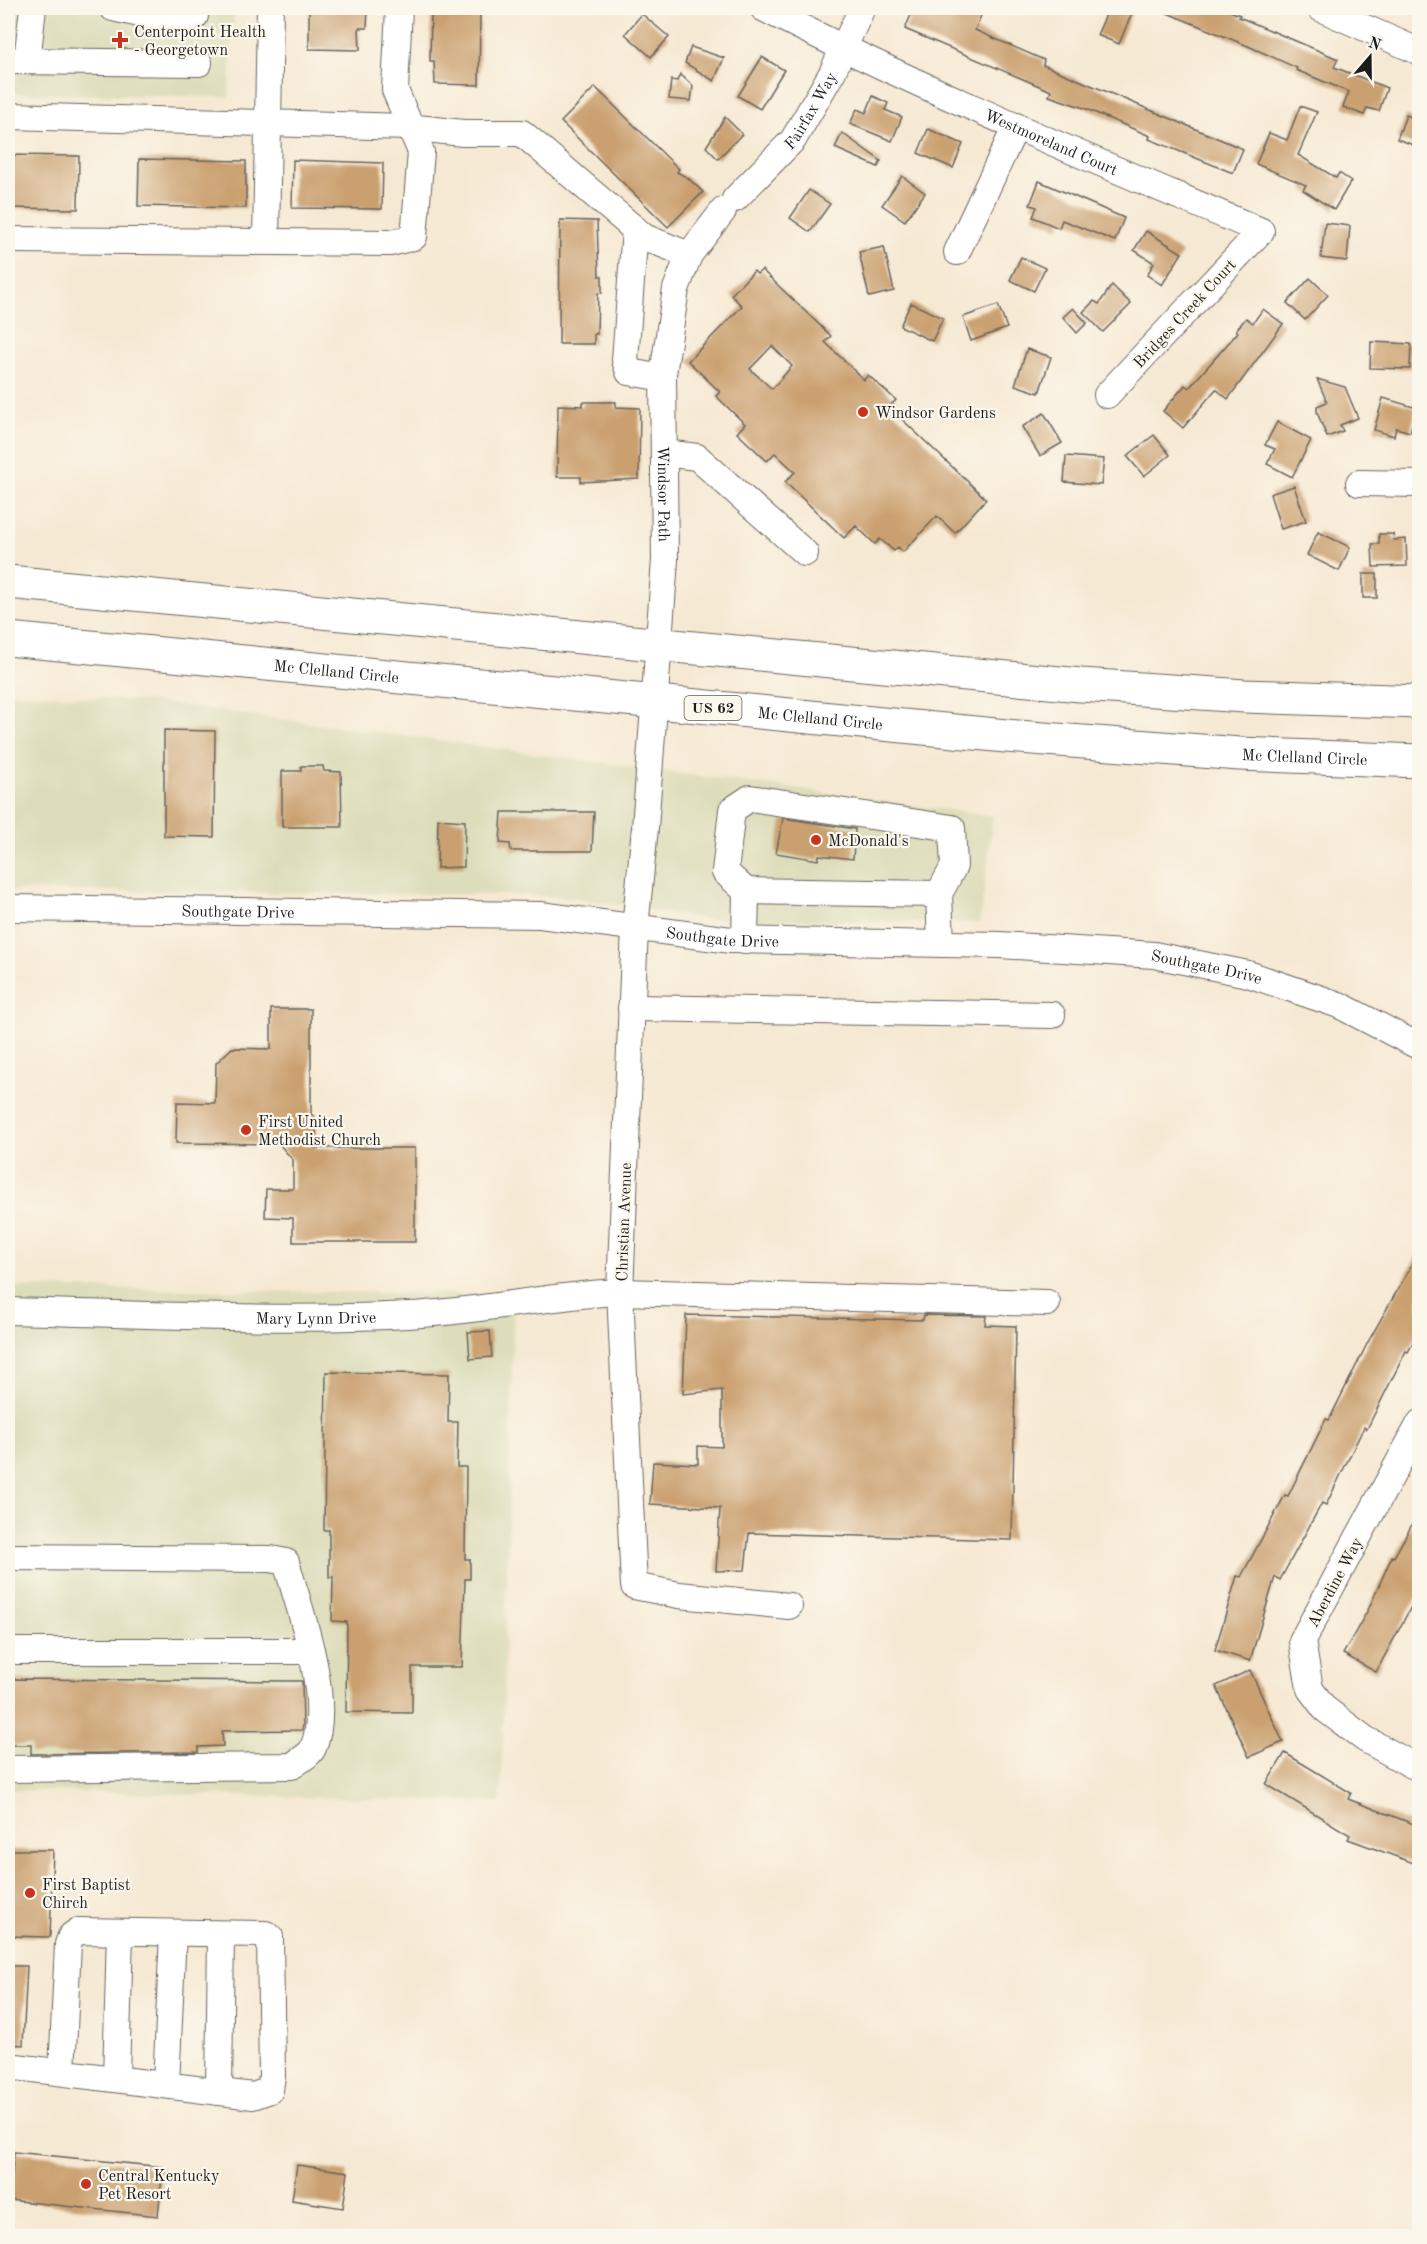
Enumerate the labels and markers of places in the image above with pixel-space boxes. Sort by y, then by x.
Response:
place label: Centerpoint Health - Georgetown [134,25,266,59]
marker: Centerpoint Health - Georgetown [111,31,129,49]
marker: Windsor Gardens [856,405,870,419]
place label: Windsor Gardens [875,406,996,422]
marker: McDonald's [809,833,823,847]
place label: McDonald's [828,834,909,850]
place label: First United Methodist Church [258,1115,381,1149]
marker: First United Methodist Church [239,1123,253,1137]
place label: First Baptist Chirch [42,1878,131,1912]
marker: First Baptist Chirch [23,1886,37,1900]
place label: Central Kentucky Pet Resort [98,2169,220,2203]
marker: Central Kentucky Pet Resort [79,2177,93,2191]

